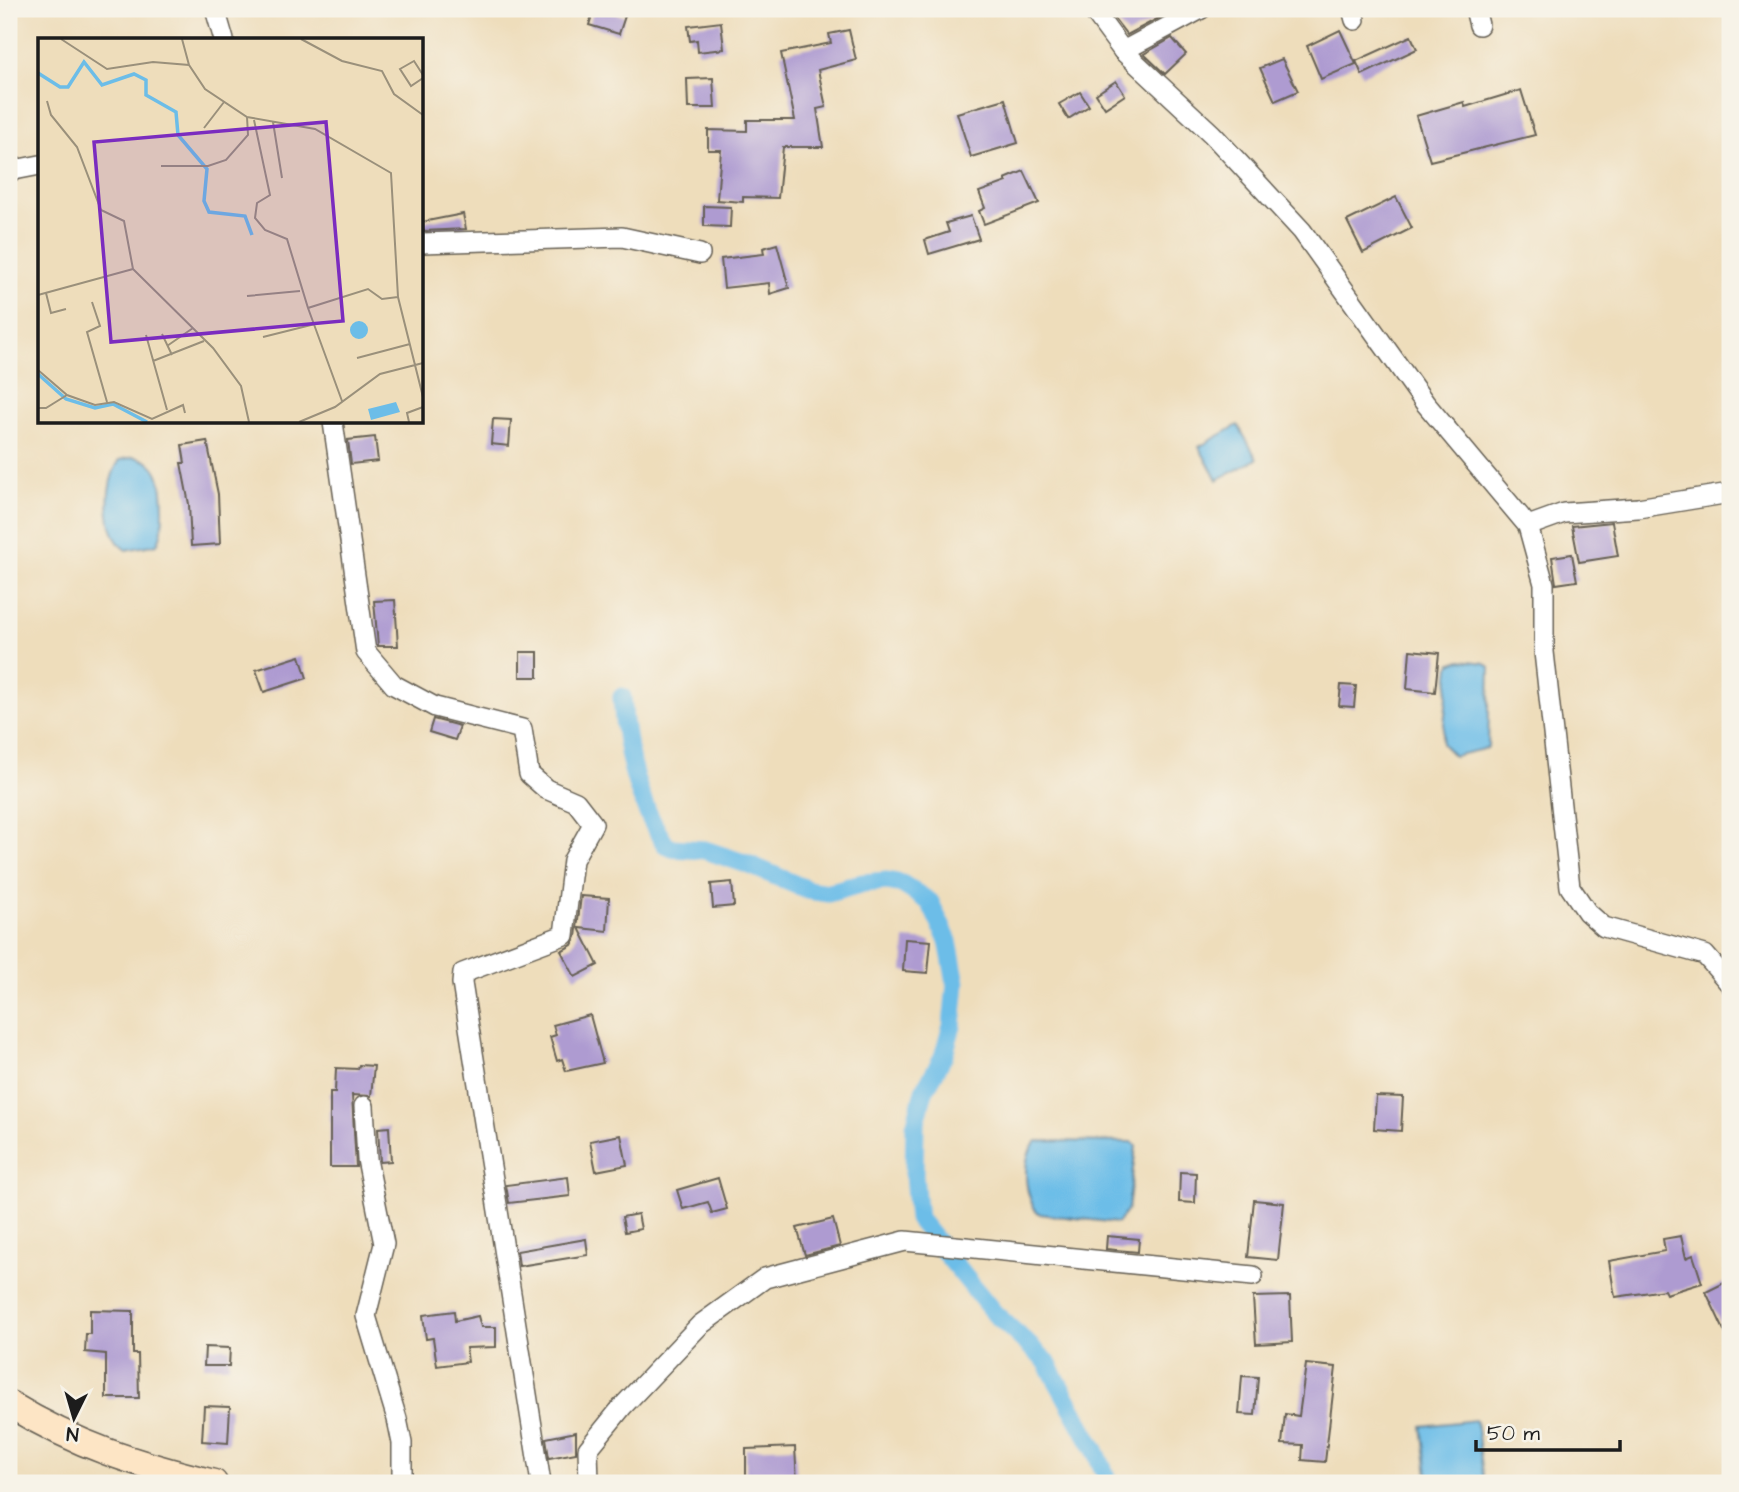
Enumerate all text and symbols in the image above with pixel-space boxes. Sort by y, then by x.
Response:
inset map [38,38,424,424]
north arrow [38,1384,108,1454]
scale bar [1476,1408,1620,1452]
text: N [65,1419,80,1447]
text: 50 m [1487,1419,1541,1448]

